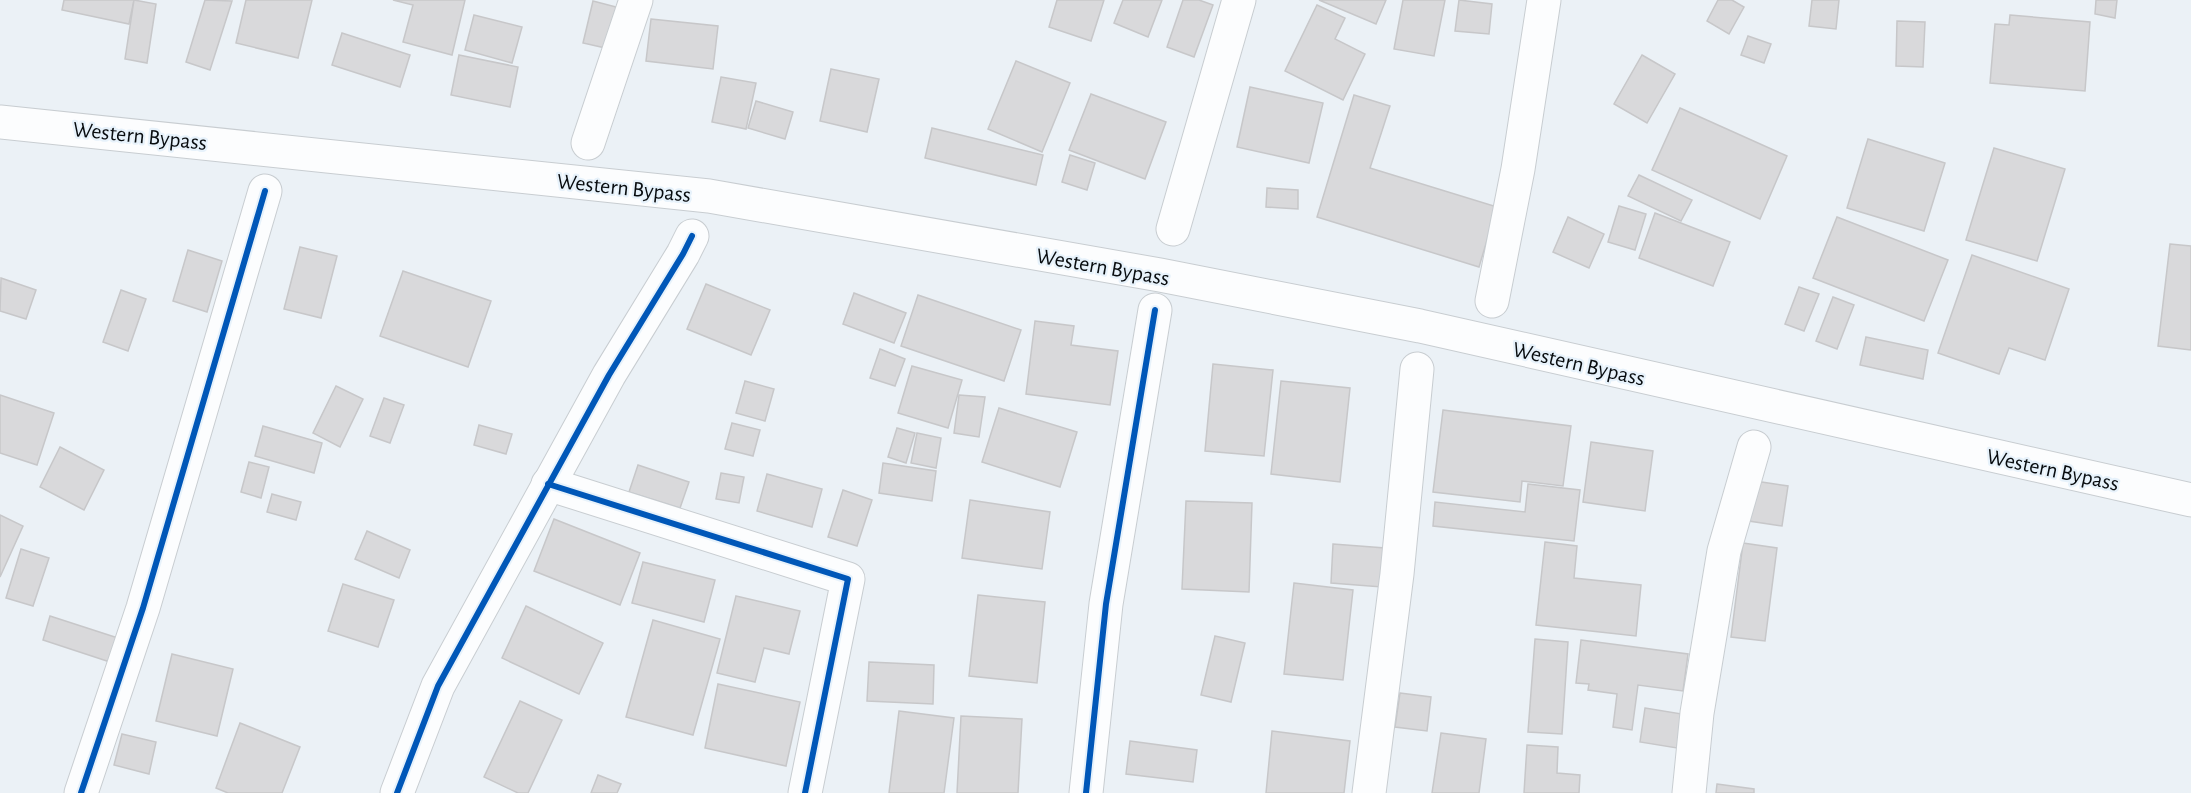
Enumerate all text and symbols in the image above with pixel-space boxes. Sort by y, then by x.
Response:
street label: Western Bypass [72,118,208,154]
street label: Western Bypass [556,170,692,206]
street label: Western Bypass [1035,244,1171,290]
street label: Western Bypass [1511,338,1647,390]
street label: Western Bypass [1985,445,2121,495]

